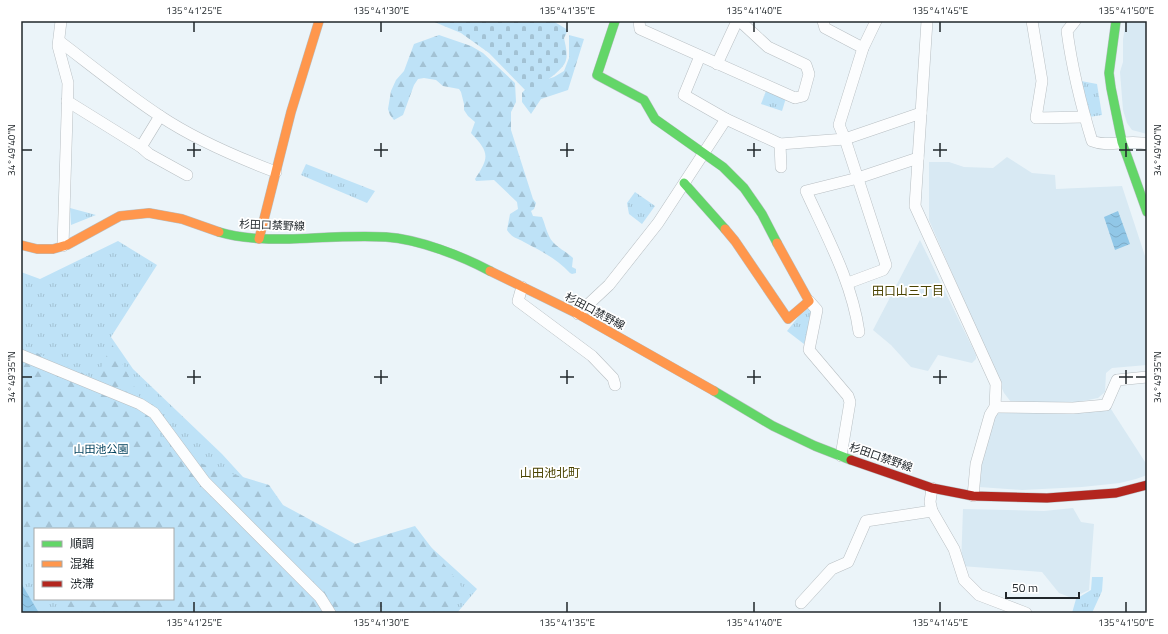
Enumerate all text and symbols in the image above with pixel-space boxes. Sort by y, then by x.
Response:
text: 135°41'25"E [166,3,223,18]
text: 135°41'30"E [353,3,410,18]
text: 135°41'35"E [539,3,596,18]
text: 135°41'40"E [726,3,783,18]
text: 135°41'45"E [912,3,969,18]
text: 135°41'50"E [1098,3,1155,18]
text: 34°49'40"N [4,124,19,176]
text: 34°49'40"N [1150,124,1165,176]
street label: 杉田口禁野線 [239,216,305,234]
district label: 田口山三丁目 [872,281,944,300]
street label: 杉田口禁野線 [562,288,628,334]
text: 34°49'35"N [4,351,19,403]
text: 34°49'35"N [1150,351,1165,403]
street label: 杉田口禁野線 [847,439,915,475]
park label: 山田池公園 [74,441,129,457]
district label: 山田池北町 [520,463,580,482]
legend [34,528,174,600]
text: 順調 [70,534,94,553]
text: 混雑 [70,554,94,573]
text: 渋滞 [70,574,94,593]
scale bar [1006,574,1079,600]
text: 50 m [1012,578,1038,597]
text: 135°41'25"E [166,615,223,630]
text: 135°41'30"E [353,615,410,630]
text: 135°41'35"E [539,615,596,630]
text: 135°41'40"E [726,615,783,630]
text: 135°41'45"E [912,615,969,630]
text: 135°41'50"E [1098,615,1155,630]

